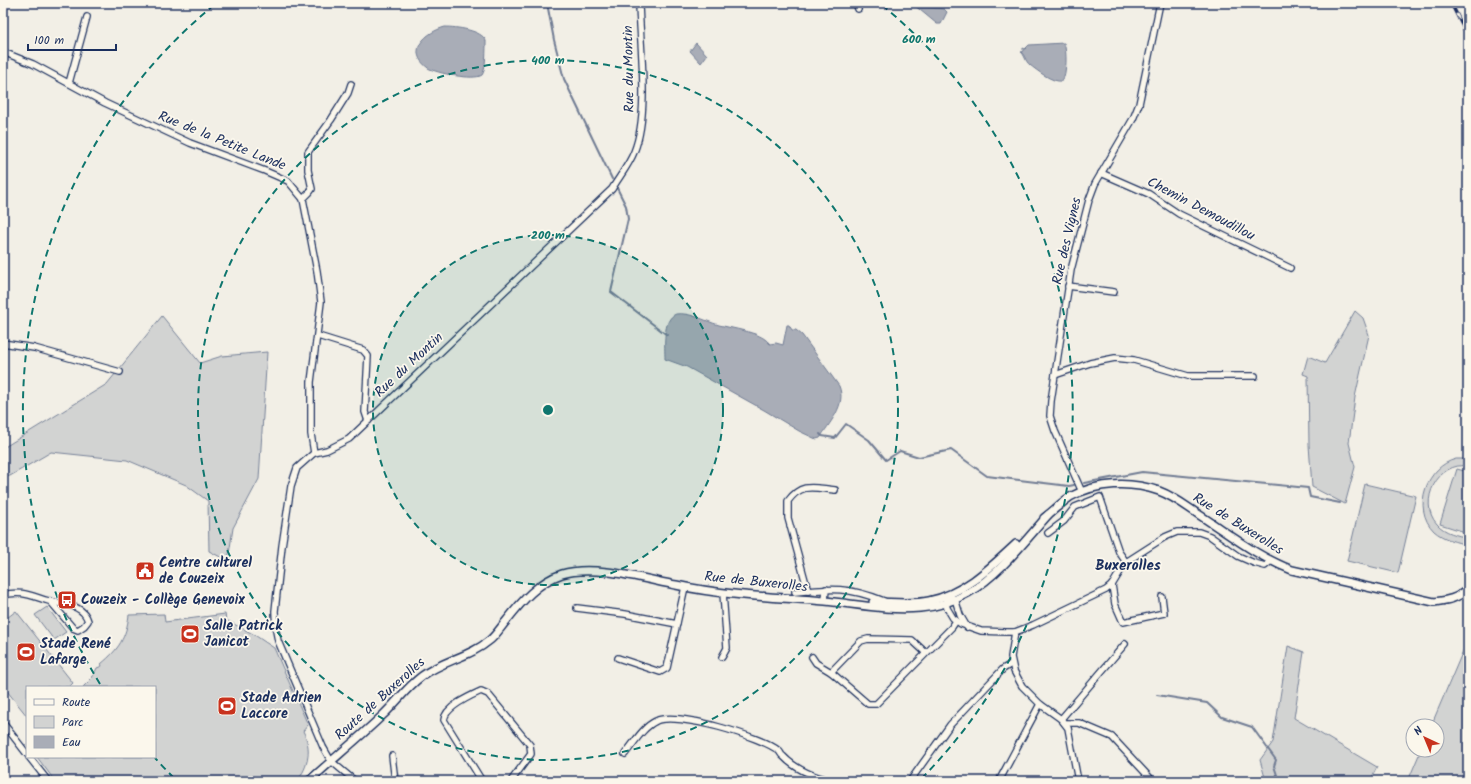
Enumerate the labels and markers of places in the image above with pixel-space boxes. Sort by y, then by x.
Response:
centre of rings [541,403,555,417]
place label: Centre culturel de Couzeix [159,552,252,590]
public building icon: Centre culturel de Couzeix [134,560,156,582]
bus stop icon: Couzeix - Collège Genevoix [56,589,78,611]
place label: Couzeix - Collège Genevoix [81,589,245,611]
place label: Salle Patrick Janicot [204,615,283,653]
sports icon: Salle Patrick Janicot [179,623,201,645]
place label: Stade René Lafarge [40,633,111,671]
sports icon: Stade René Lafarge [15,641,37,663]
place label: Stade Adrien Laccore [241,687,322,725]
sports icon: Stade Adrien Laccore [216,695,238,717]

